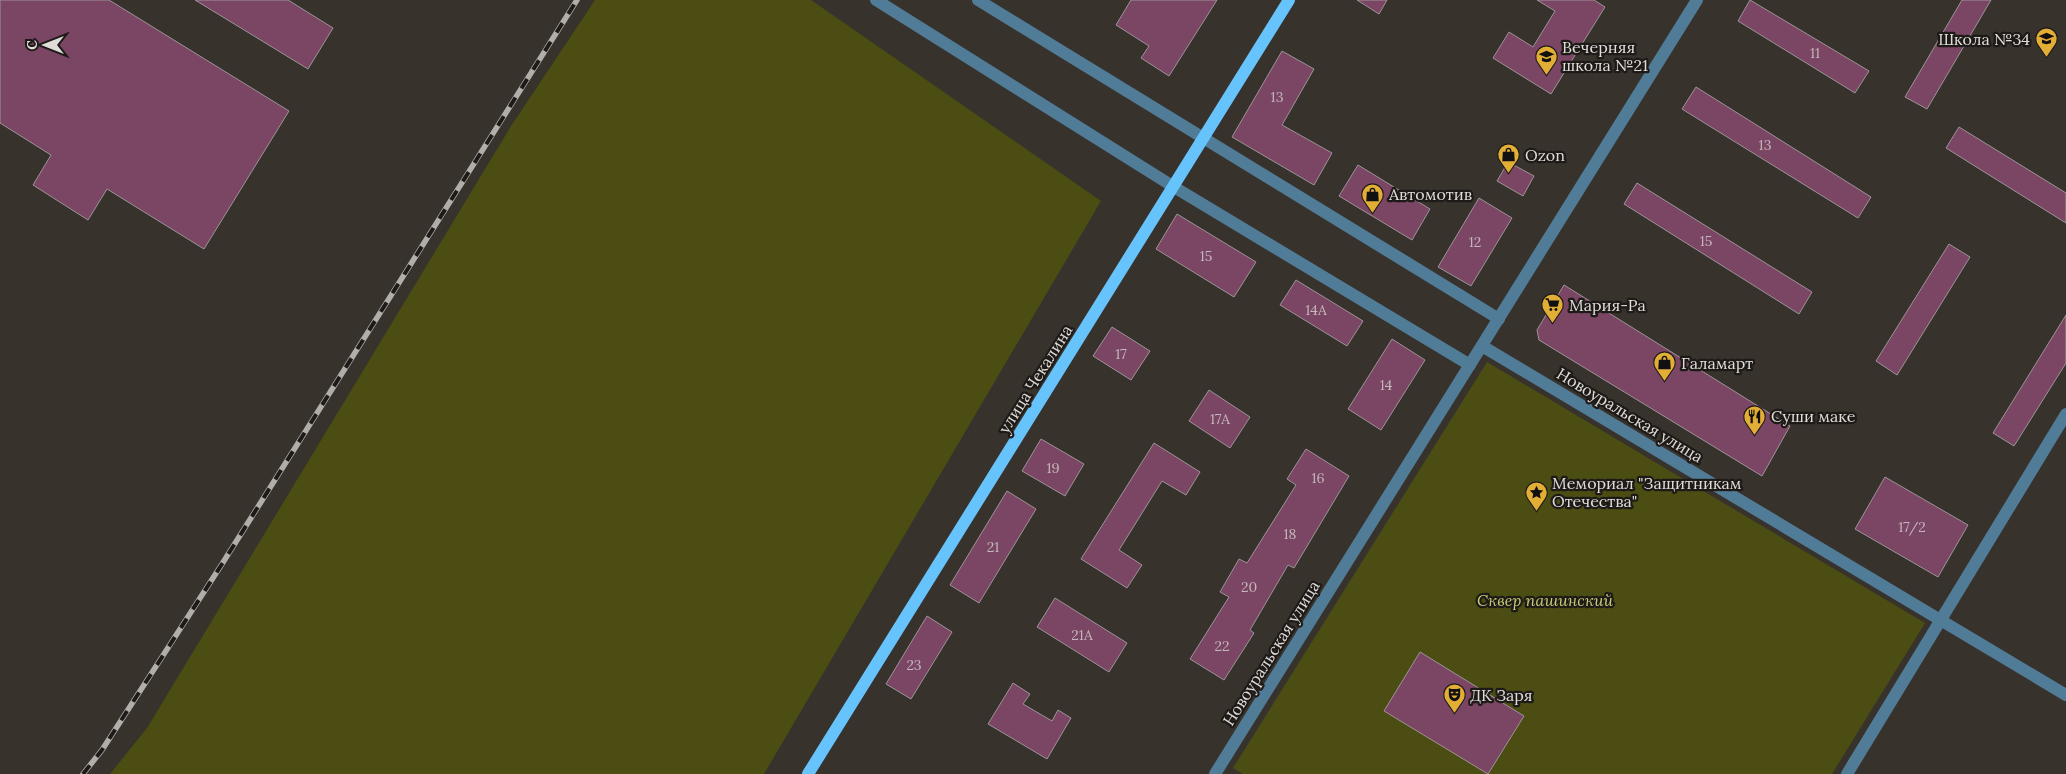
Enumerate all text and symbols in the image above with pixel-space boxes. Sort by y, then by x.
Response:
north arrow [20,20,70,70]
school or university icon: Школа №34 [2034,27,2058,58]
place label: Школа №34 [1938,29,2030,49]
place label: Вечерняя школа №21 [1562,37,1648,75]
text: С [23,40,41,50]
school or university icon: Вечерняя школа №21 [1534,44,1558,75]
house number: 11 [1810,44,1820,62]
house number: 13 [1271,88,1284,106]
house number: 13 [1759,136,1772,154]
shop icon: Ozon [1497,143,1521,174]
place label: Ozon [1525,145,1565,165]
shop icon: Автомотив [1361,182,1385,213]
place label: Автомотив [1388,184,1472,204]
house number: 15 [1700,232,1712,250]
house number: 12 [1469,233,1481,251]
house number: 15 [1200,247,1212,265]
supermarket icon: Мария-Ра [1541,293,1565,324]
place label: Мария-Ра [1569,295,1646,315]
house number: 14А [1305,301,1327,319]
street label: улица Чекалина [994,321,1076,437]
house number: 17 [1115,345,1127,363]
shop icon: Галамарт [1653,351,1677,382]
place label: Галамарт [1681,353,1753,373]
street label: Новоуральская улица [1553,363,1707,467]
house number: 14 [1380,376,1393,394]
restaurant icon: Суши маке [1743,404,1767,435]
place label: Суши маке [1771,406,1856,426]
house number: 17А [1210,410,1230,428]
house number: 19 [1046,459,1060,477]
house number: 16 [1311,469,1325,487]
place label: Мемориал "Защитникам Отечества" [1552,473,1742,511]
place icon: Мемориал "Защитникам Отечества" [1524,480,1548,511]
house number: 17/2 [1898,518,1926,536]
house number: 18 [1284,525,1297,543]
house number: 21 [987,538,999,556]
street label: Новоуральская улица [1218,577,1324,729]
house number: 20 [1241,578,1257,596]
park label: Сквер пашинский [1477,590,1613,610]
house number: 21А [1071,626,1093,644]
house number: 22 [1214,637,1230,655]
house number: 23 [906,656,922,674]
theatre icon: ДК Заря [1442,683,1466,714]
place label: ДК Заря [1470,685,1533,705]

